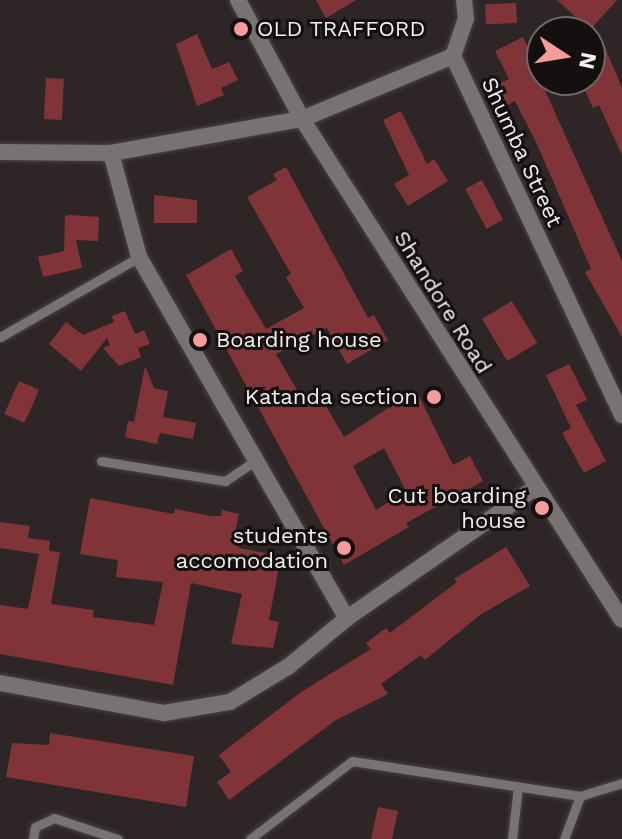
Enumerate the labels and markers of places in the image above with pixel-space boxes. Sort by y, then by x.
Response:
place label: OLD TRAFFORD [257,16,426,42]
marker: OLD TRAFFORD [232,20,250,38]
place label: Boarding house [216,327,382,353]
marker: Boarding house [191,331,209,349]
place label: Katanda section [244,384,418,410]
marker: Katanda section [425,388,443,406]
place label: Cut boarding house [388,482,526,534]
marker: Cut boarding house [533,499,551,517]
place label: students accomodation [176,522,328,574]
marker: students accomodation [335,539,353,557]

